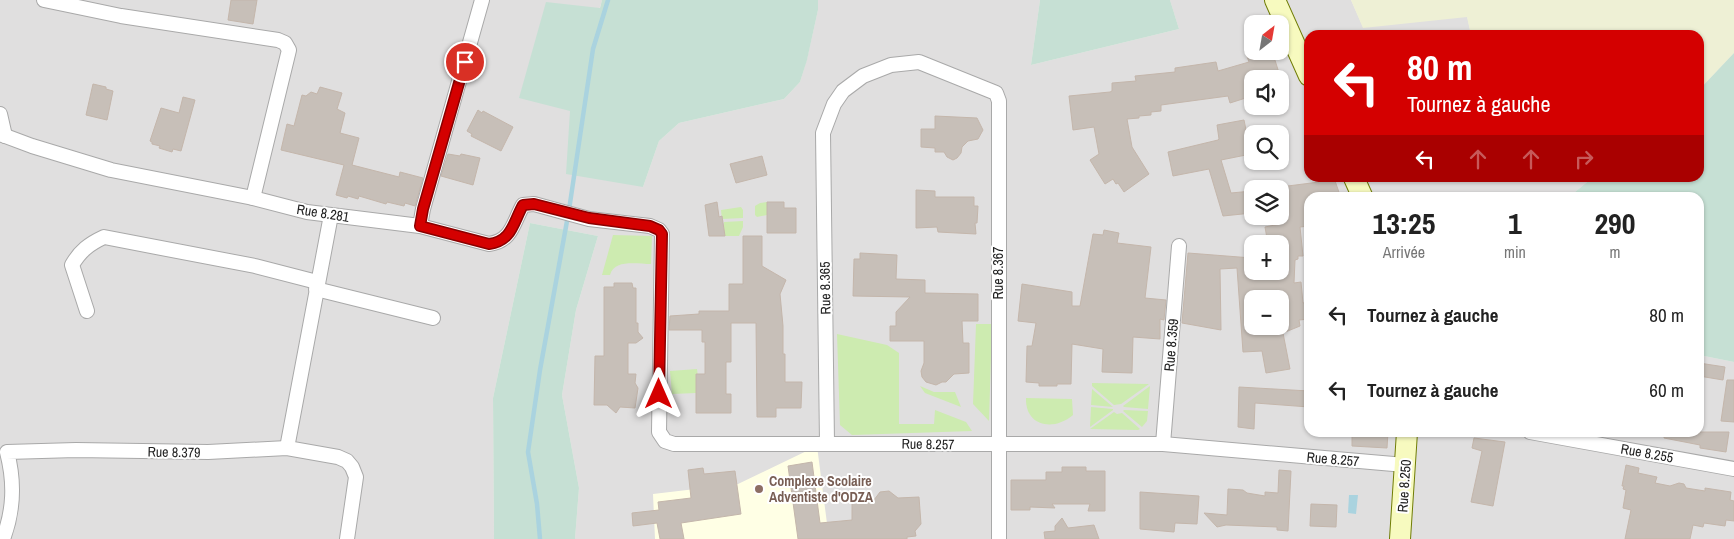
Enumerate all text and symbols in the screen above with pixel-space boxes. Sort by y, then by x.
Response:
north arrow [1244,15,1289,60]
map controls [1244,15,1289,335]
pin [444,41,486,83]
text: 80 m [1407,44,1472,91]
icon: arrive [451,48,479,76]
icon: left [1324,50,1389,115]
button: sound [1244,70,1289,115]
text: Tournez à gauche [1407,89,1550,119]
button: search [1244,125,1289,170]
icon: left [1411,145,1439,173]
icon: ahead [1464,145,1492,173]
icon: ahead [1517,145,1545,173]
icon: right [1570,145,1598,173]
button: layers [1244,180,1289,225]
street label: Rue 8.281 [295,200,351,226]
text: 13:25 [1373,203,1435,243]
text: 1 [1508,203,1522,243]
text: 290 [1594,203,1635,243]
button: + [1244,235,1289,280]
text: Arrivée [1383,241,1425,263]
text: min [1504,241,1526,263]
text: m [1609,241,1620,263]
street label: Rue 8.367 [989,247,1007,299]
street label: Rue 8.365 [816,261,834,315]
button: − [1244,290,1289,335]
icon: left [1324,301,1352,329]
text: Tournez à gauche [1367,302,1498,328]
text: 80 m [1649,302,1684,328]
street label: Rue 8.359 [1160,318,1182,372]
position arrow [632,367,684,419]
icon: left [1324,376,1352,404]
text: Tournez à gauche [1367,377,1498,403]
text: 60 m [1649,377,1684,403]
street label: Rue 8.257 [901,435,955,453]
street label: Rue 8.255 [1619,440,1675,466]
street label: Rue 8.379 [147,443,201,461]
street label: Rue 8.257 [1306,448,1360,470]
street label: Rue 8.250 [1393,459,1415,513]
place label: Complexe Scolaire Adventiste d'ODZA [769,472,874,506]
marker: Complexe Scolaire Adventiste d'ODZA [753,483,765,495]

